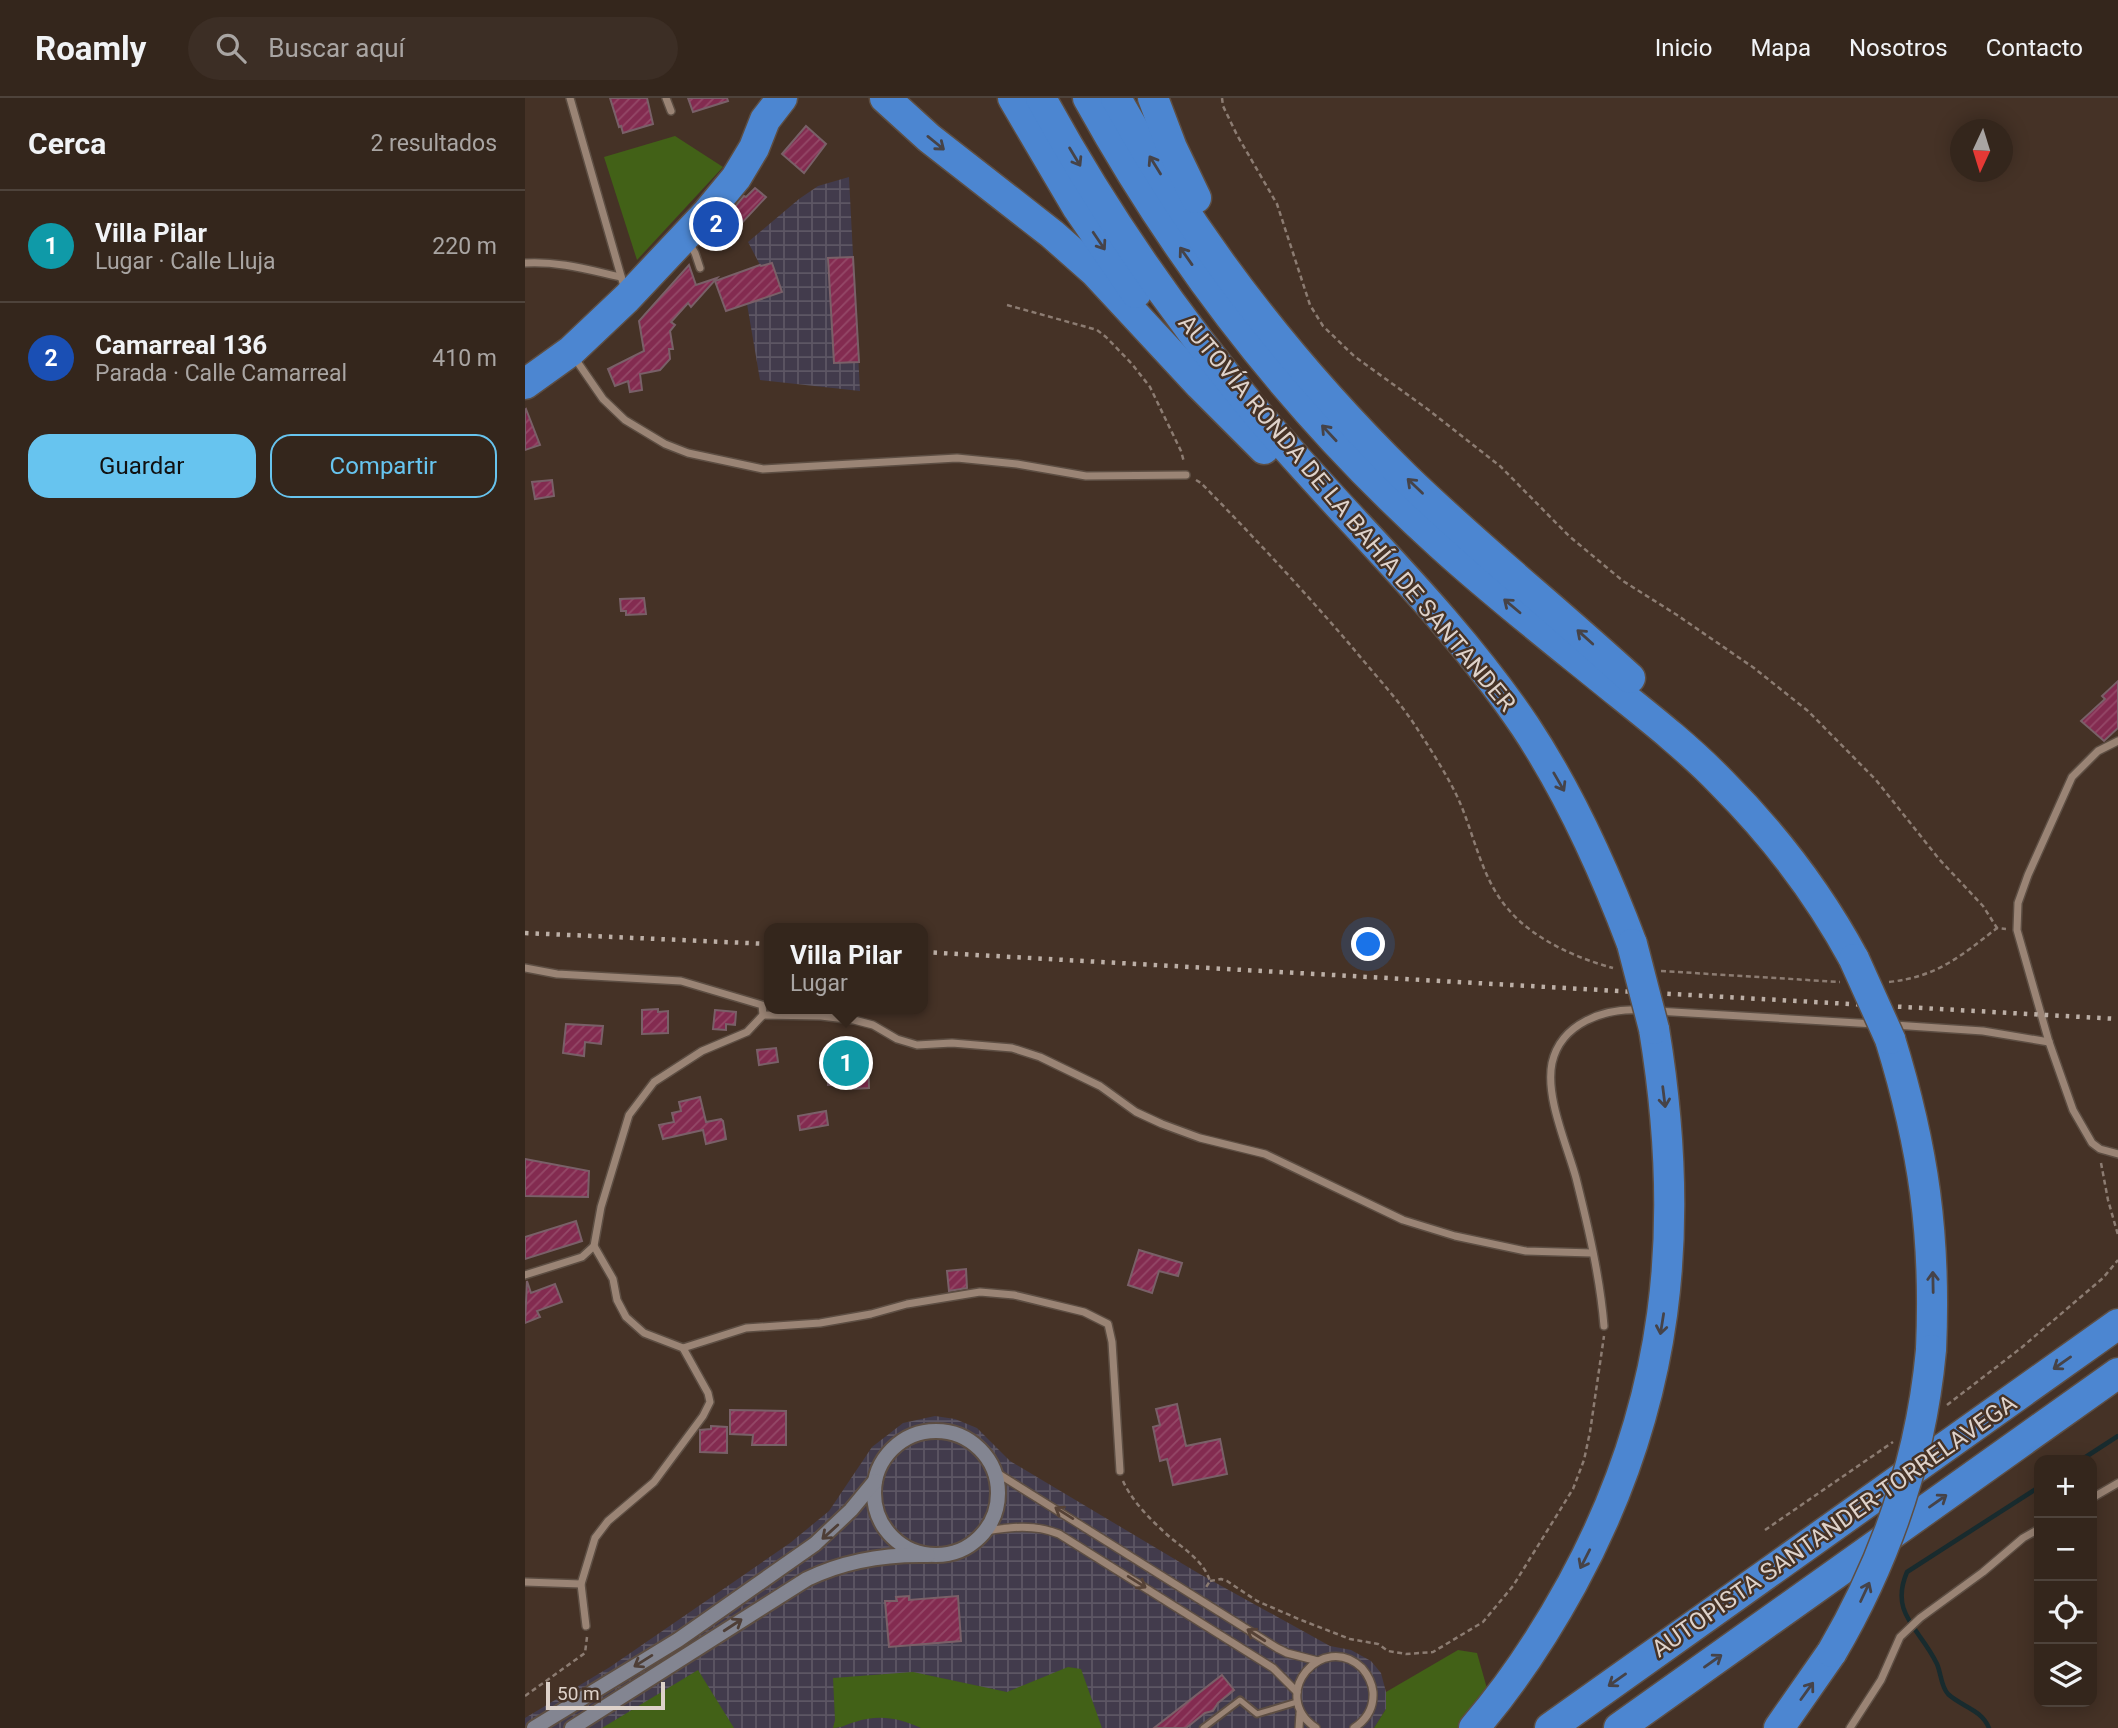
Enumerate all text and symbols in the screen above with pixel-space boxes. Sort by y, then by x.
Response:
search box [188,17,678,80]
text: Roamly [35,29,146,68]
icon: search [212,29,250,67]
text: Buscar aquí [268,33,405,63]
text: Inicio [1655,34,1712,62]
text: Mapa [1750,34,1811,62]
text: Nosotros [1849,34,1948,62]
text: Contacto [1986,34,2083,62]
north arrow [1950,119,2013,182]
text: Cerca [28,126,106,161]
text: 2 resultados [370,130,497,157]
one-way arrow [926,135,944,151]
one-way arrow [1068,147,1082,167]
one-way arrow [1148,155,1162,175]
pin: 2 [693,198,739,250]
text: Villa Pilar [95,218,207,248]
one-way arrow [1092,230,1106,250]
text: 1 [44,233,58,260]
text: 220 m [432,233,497,260]
one-way arrow [1179,247,1193,266]
text: Lugar · Calle Lluja [95,248,275,275]
street label: AUTOVÍA RONDA DE LA BAHÍA DE SANTANDER [1173,309,1521,717]
text: Camarreal 136 [95,330,267,360]
text: 2 [44,345,58,372]
text: 410 m [432,345,497,372]
text: Parada · Calle Camarreal [95,360,347,387]
one-way arrow [1321,424,1337,442]
button: Guardar [28,434,256,498]
button: Compartir [270,434,497,498]
one-way arrow [1407,478,1424,495]
one-way arrow [1503,598,1521,614]
one-way arrow [1577,629,1594,646]
one-way arrow [1553,772,1567,792]
popup [764,923,928,1014]
your location [1351,927,1385,961]
text: Villa Pilar [790,940,902,970]
text: Lugar [790,970,848,997]
pin: 1 [823,1037,869,1089]
one-way arrow [1658,1085,1671,1108]
one-way arrow [1926,1271,1940,1294]
one-way arrow [1655,1312,1668,1335]
one-way arrow [2053,1356,2072,1370]
street label: AUTOPISTA SANTANDER-TORRELAVEGA [1646,1389,2022,1663]
map controls [2034,1455,2097,1707]
button: + [2034,1455,2097,1518]
one-way arrow [1928,1494,1947,1508]
one-way arrow [1054,1505,1074,1519]
button: − [2034,1518,2097,1581]
one-way arrow [822,1523,839,1540]
one-way arrow [1577,1549,1591,1569]
one-way arrow [1126,1575,1146,1589]
button: locate [2034,1581,2097,1644]
one-way arrow [1859,1582,1872,1603]
one-way arrow [723,1618,742,1633]
one-way arrow [1247,1627,1266,1642]
button: layers [2034,1644,2097,1707]
one-way arrow [1703,1654,1722,1668]
one-way arrow [633,1655,653,1669]
one-way arrow [1608,1673,1627,1687]
scale bar [546,1679,665,1711]
text: 50 m [557,1682,600,1705]
one-way arrow [1800,1682,1814,1701]

